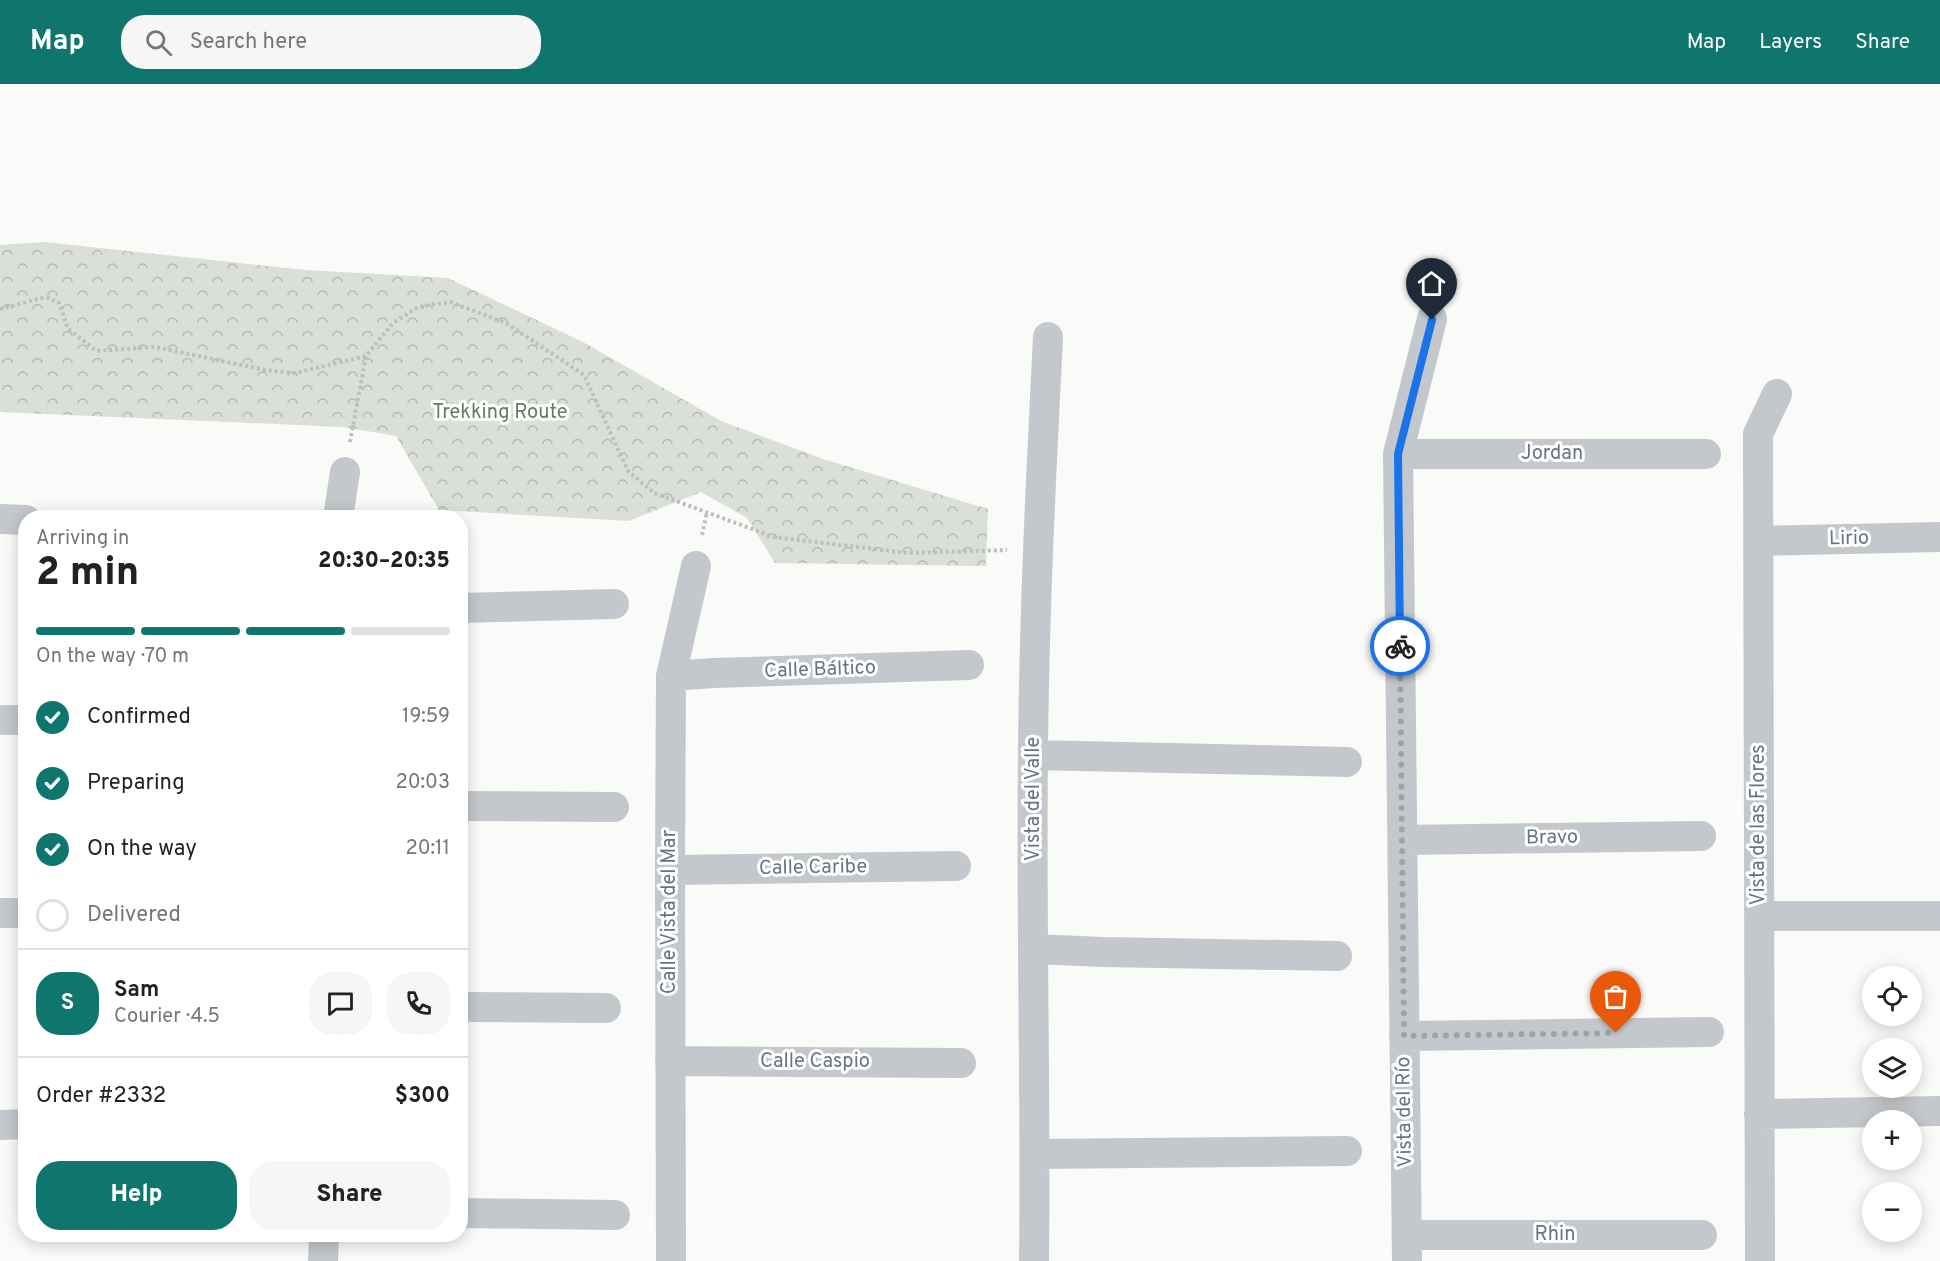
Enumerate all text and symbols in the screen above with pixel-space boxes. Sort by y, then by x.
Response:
search box [121,15,541,69]
text: Map [30,24,85,60]
icon: search [142,26,175,59]
text: Search here [190,29,307,56]
text: Map [1687,29,1726,56]
text: Layers [1759,29,1822,56]
text: Share [1855,29,1910,56]
pin [1406,258,1457,320]
icon: home [1415,267,1448,300]
park label: Trekking Route [432,400,568,426]
street label: Jordan [1521,441,1583,467]
text: Arriving in [36,526,129,552]
street label: Lirio [1829,526,1869,552]
text: 20:30–20:35 [318,548,450,575]
text: 2 min [36,550,139,599]
courier [1370,616,1430,676]
icon: bike [1384,630,1417,663]
text: On the way · 70 m [36,644,189,670]
street label: Calle Báltico [764,655,876,685]
icon: check [36,701,69,734]
text: Confirmed [87,704,191,731]
text: 19:59 [402,704,450,730]
street label: Vista del Valle [1021,737,1047,861]
street label: Vista de las Flores [1746,744,1772,906]
icon: check [36,767,69,800]
text: Preparing [87,770,185,797]
text: 20:03 [396,770,450,796]
street label: Bravo [1526,825,1578,851]
street label: Calle Vista del Mar [657,830,683,994]
icon: check [36,833,69,866]
text: On the way [87,836,197,863]
text: 20:11 [406,836,450,862]
street label: Calle Caribe [759,854,867,882]
text: Delivered [87,902,181,929]
map controls [1862,966,1922,1242]
button: locate [1862,966,1922,1026]
pin [1590,971,1641,1033]
button: chat [309,972,372,1035]
button: phone [387,972,450,1035]
text: Sam [114,977,159,1004]
icon: bag [1599,980,1632,1013]
text: S [61,990,74,1017]
text: Courier · 4.5 [114,1004,220,1030]
button: layers [1862,1038,1922,1098]
street label: Calle Caspio [760,1049,870,1075]
street label: Vista del Río [1391,1056,1419,1168]
text: Order #2332 [36,1083,166,1110]
text: $300 [395,1083,450,1110]
button: + [1862,1110,1922,1170]
button: Help [36,1161,237,1230]
button: Share [249,1161,450,1230]
button: − [1862,1182,1922,1242]
street label: Rhin [1535,1222,1575,1248]

